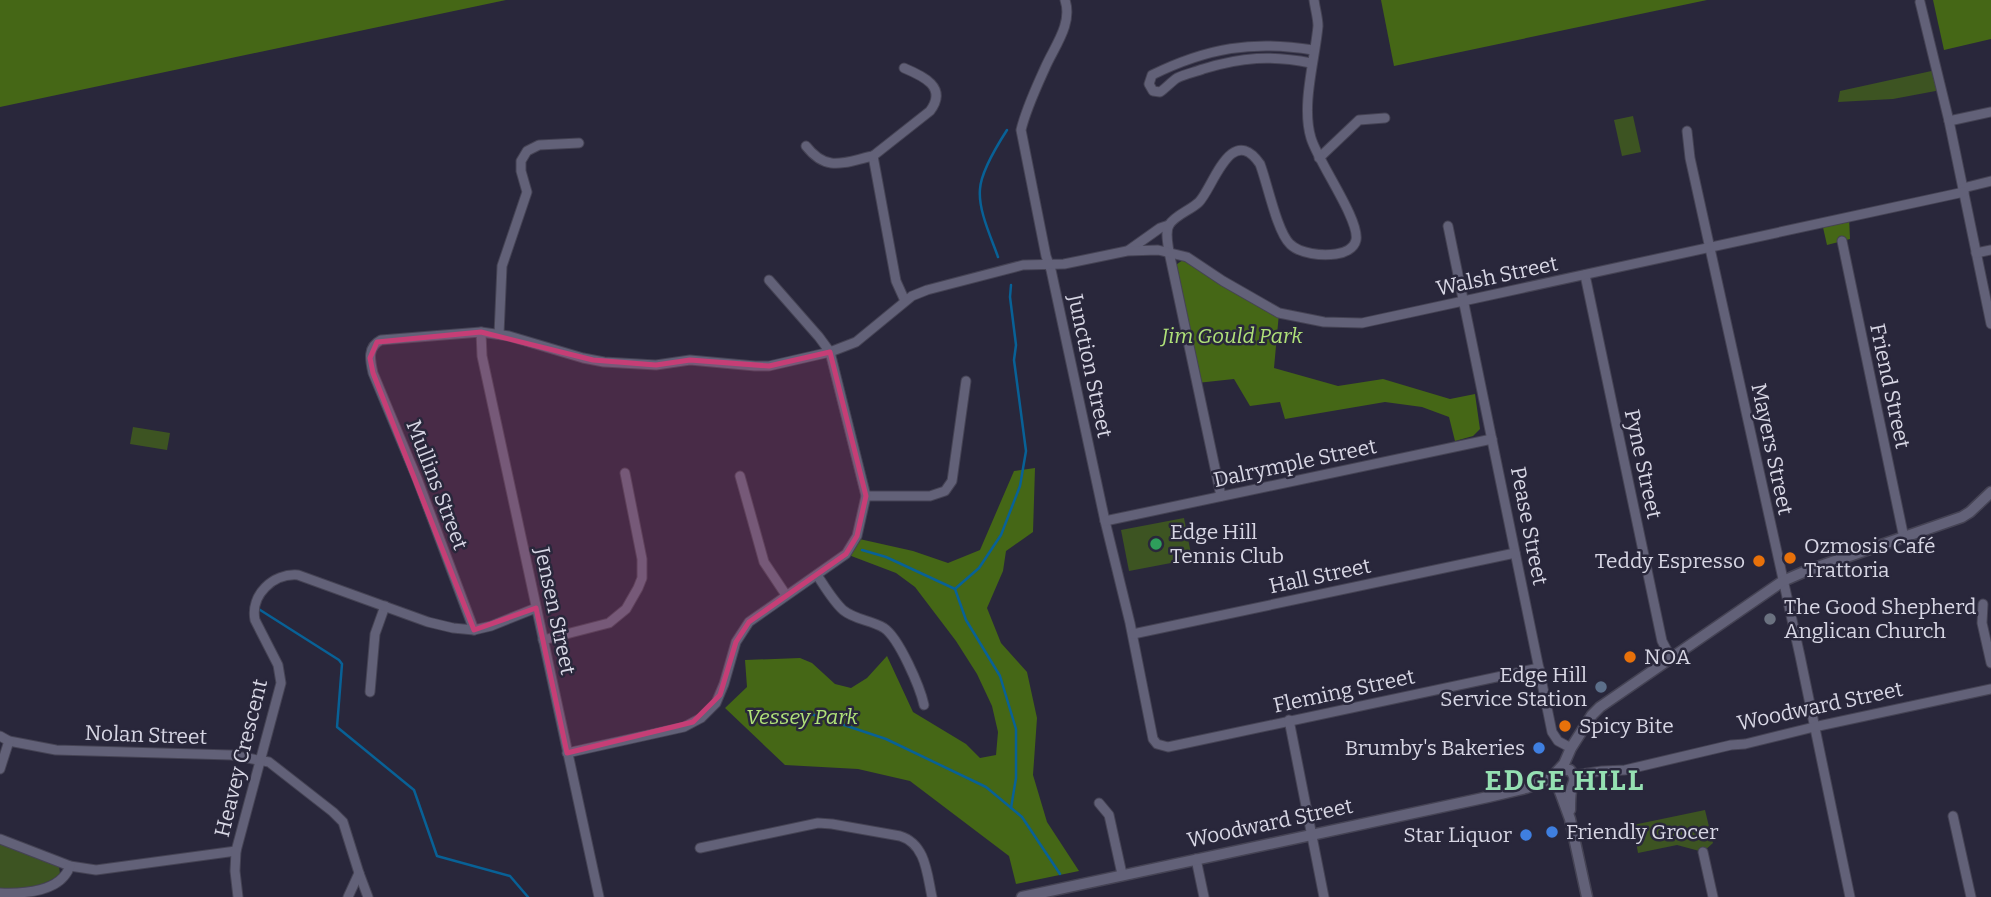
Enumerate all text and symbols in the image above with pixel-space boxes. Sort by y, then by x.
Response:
street label: Walsh Street [1434,250,1561,302]
street label: Junction Street [1062,291,1118,441]
street label: Friend Street [1864,321,1916,451]
park label: Jim Gould Park [1159,323,1303,349]
street label: Mayers Street [1745,381,1799,518]
street label: Pyne Street [1619,407,1667,522]
street label: Mullins Street [400,416,474,554]
street label: Dalrymple Street [1211,433,1379,493]
street label: Pease Street [1505,465,1553,588]
place label: Edge Hill Tennis Club [1170,519,1284,569]
place label: Ozmosis Café Trattoria [1804,533,1936,583]
marker: Edge Hill Tennis Club [1148,536,1164,552]
street label: Jensen Street [529,544,581,678]
place label: Teddy Espresso [1595,548,1745,574]
marker: Ozmosis Café Trattoria [1782,550,1798,566]
street label: Hall Street [1267,552,1374,599]
marker: Teddy Espresso [1751,553,1767,569]
place label: The Good Shepherd Anglican Church [1784,594,1976,644]
marker: The Good Shepherd Anglican Church [1762,611,1778,627]
place label: NOA [1644,644,1691,670]
marker: NOA [1622,649,1638,665]
place label: Edge Hill Service Station [1440,662,1587,712]
street label: Fleming Street [1271,663,1417,719]
street label: Heavey Crescent [209,676,273,840]
street label: Woodward Street [1735,676,1906,736]
marker: Edge Hill Service Station [1593,679,1609,695]
park label: Vessey Park [746,704,859,730]
place label: Spicy Bite [1579,713,1674,739]
marker: Spicy Bite [1557,718,1573,734]
street label: Nolan Street [84,720,208,750]
place label: Brumby's Bakeries [1345,735,1525,761]
marker: Brumby's Bakeries [1531,740,1547,756]
district label: EDGE HILL [1485,764,1645,797]
street label: Woodward Street [1185,793,1356,853]
place label: Friendly Grocer [1566,819,1719,845]
place label: Star Liquor [1403,822,1512,848]
marker: Friendly Grocer [1544,824,1560,840]
marker: Star Liquor [1518,827,1534,843]

